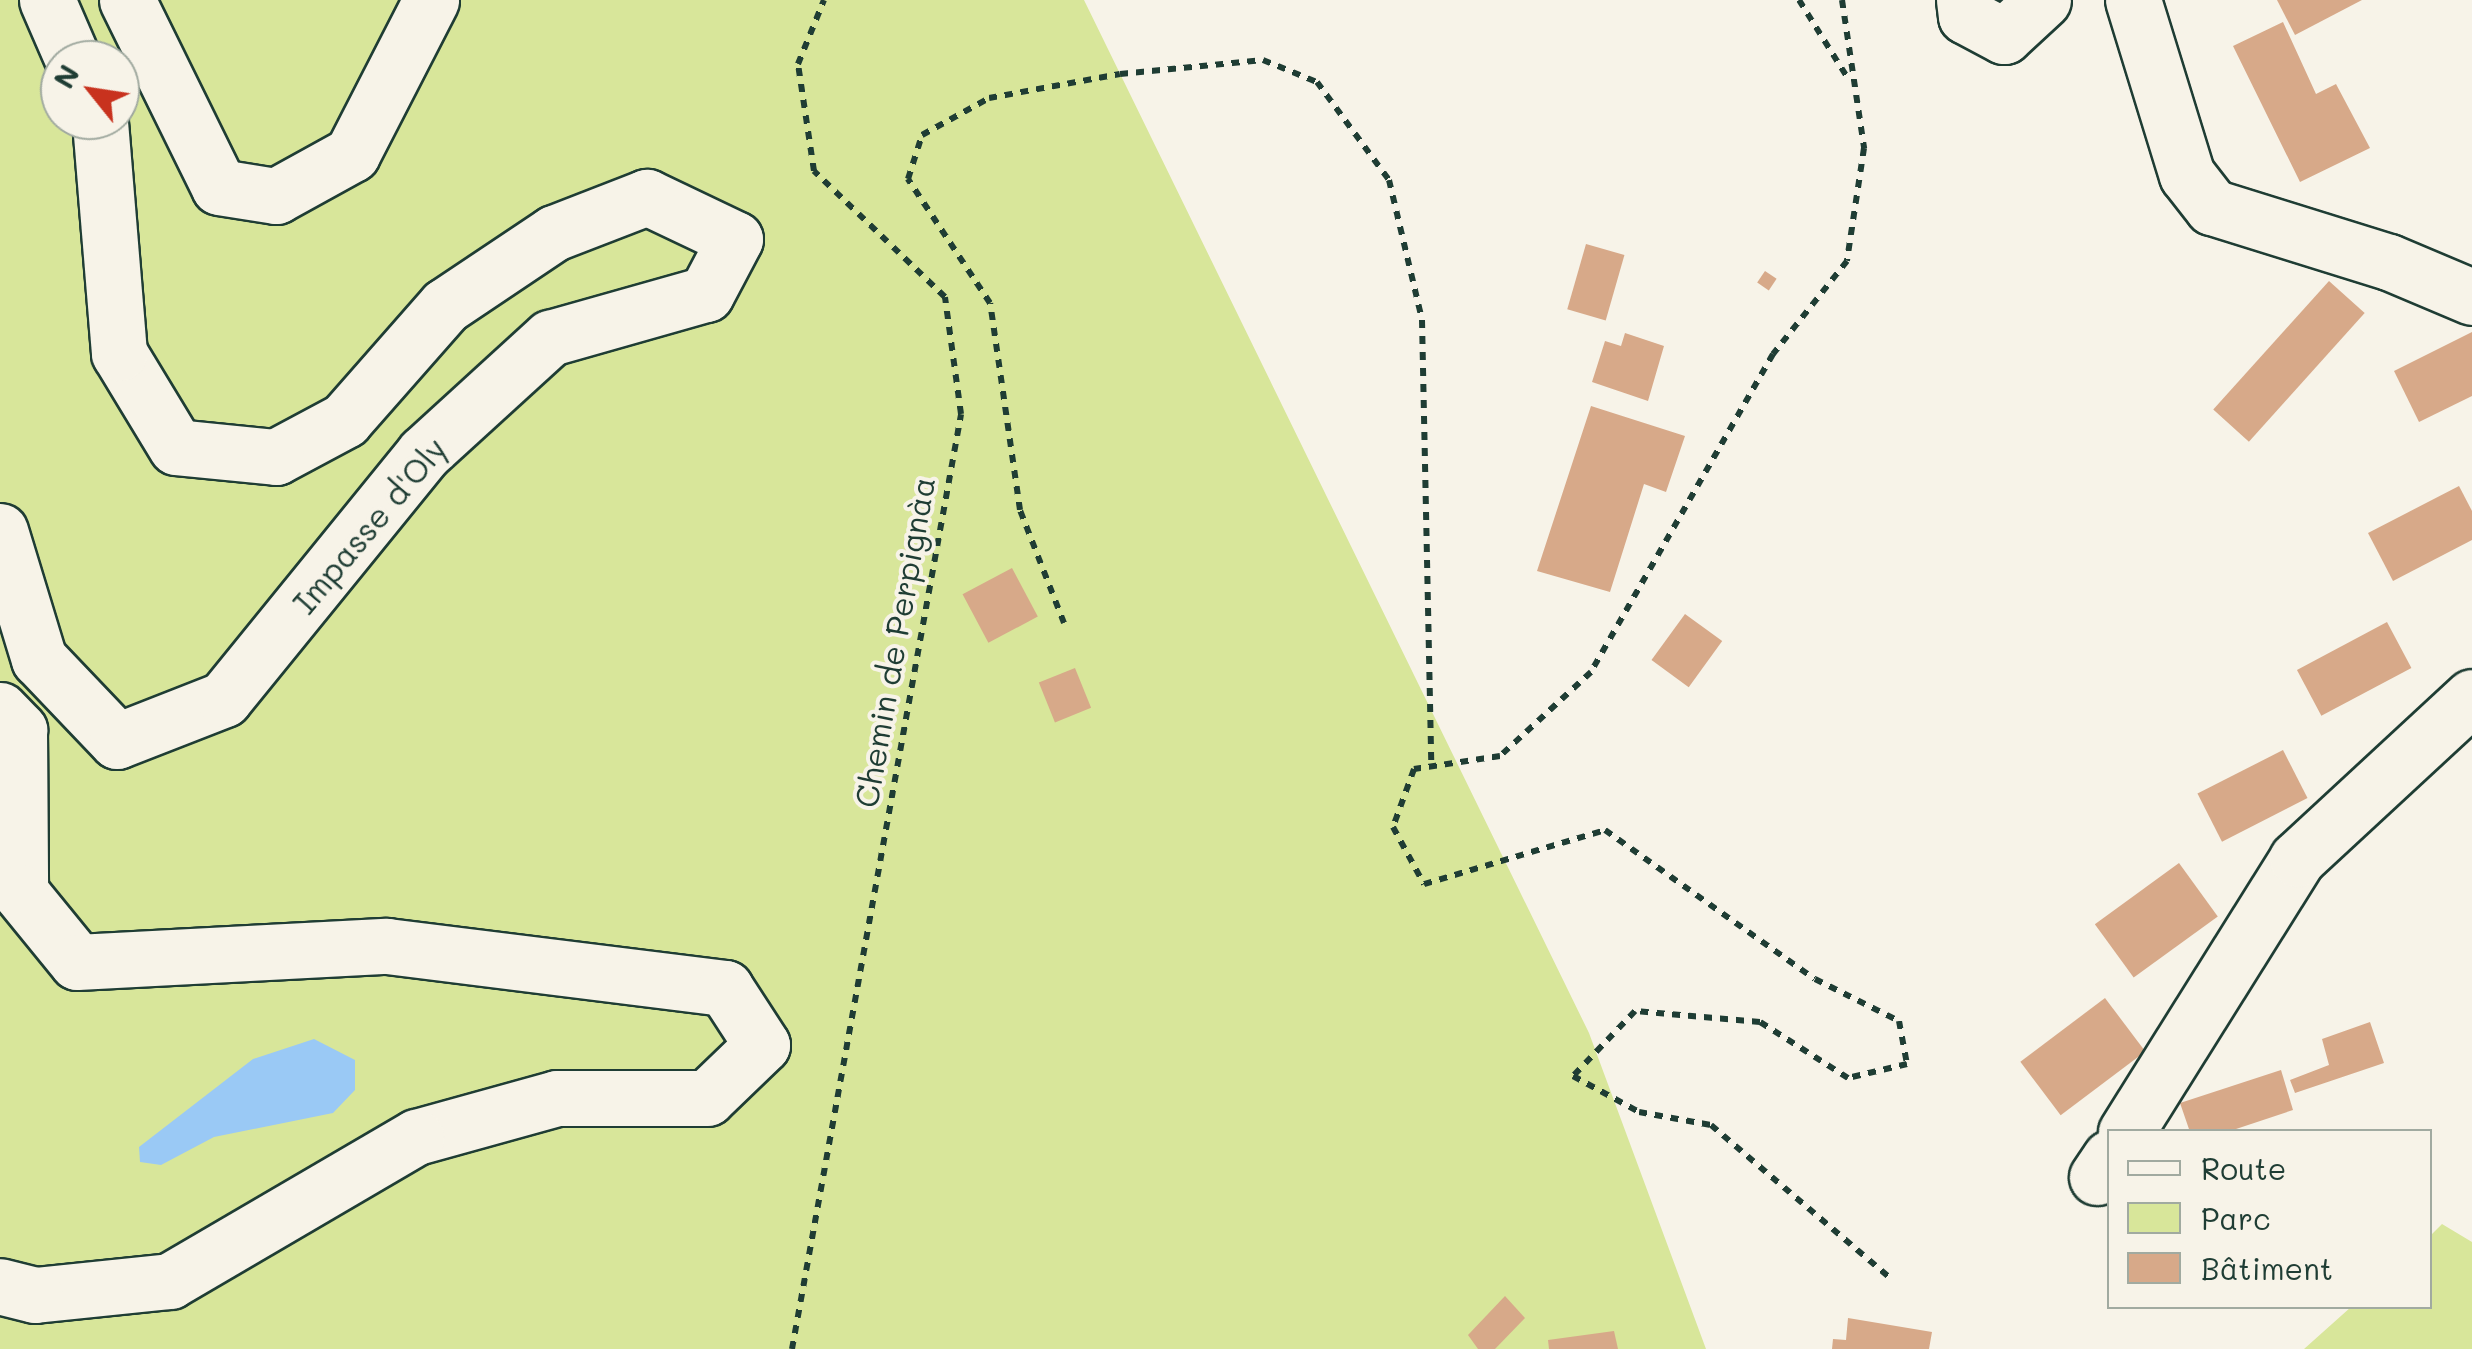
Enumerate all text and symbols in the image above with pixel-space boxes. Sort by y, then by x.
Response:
north arrow [40,40,140,140]
text: N [45,58,87,94]
street label: Impasse d'Oly [284,429,454,621]
street label: Chemin de Perpignàa [846,474,942,810]
legend [2107,1129,2432,1309]
text: Route [2201,1148,2286,1188]
text: Parc [2201,1198,2271,1238]
text: Bâtiment [2201,1248,2333,1288]

